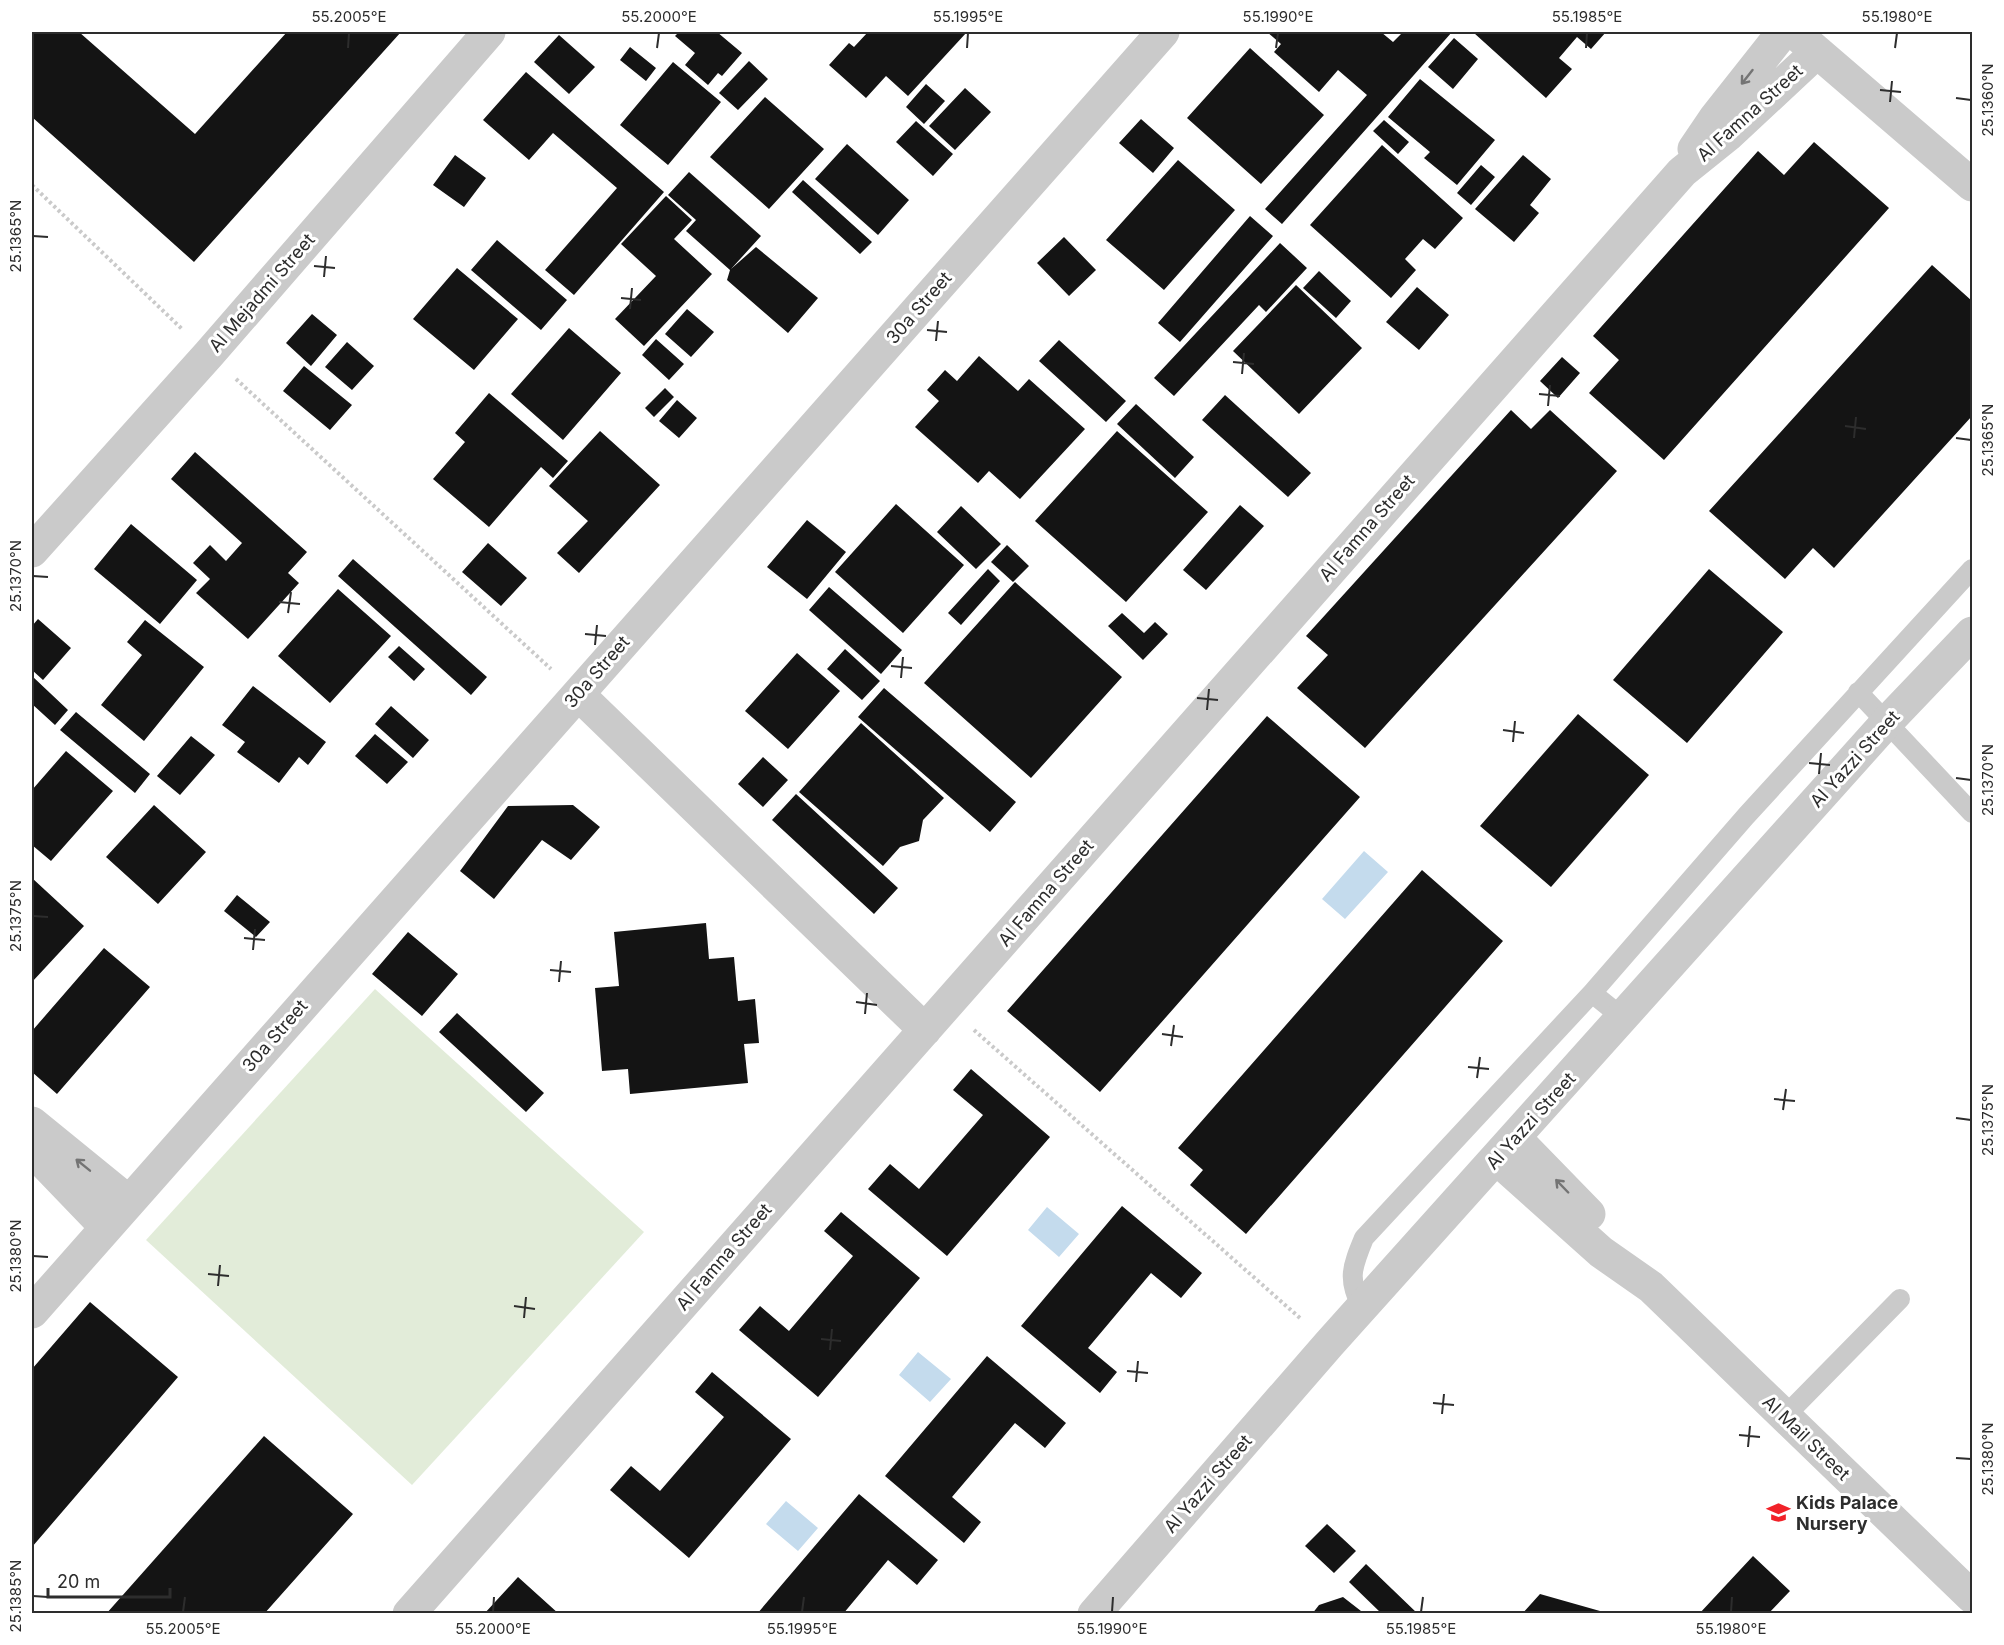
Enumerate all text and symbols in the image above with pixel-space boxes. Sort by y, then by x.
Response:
text: 55.2005°E [311,7,387,26]
text: 55.2000°E [621,7,697,26]
text: 55.1995°E [933,7,1003,26]
text: 55.1990°E [1243,7,1313,26]
text: 55.1985°E [1552,7,1622,26]
text: 55.1980°E [1862,7,1932,26]
street label: Al Famna Street [1693,60,1807,165]
text: 25.1360°N [1978,63,1997,137]
one-way arrow [1740,69,1753,85]
text: 25.1365°N [6,200,25,272]
street label: Al Mejadmi Street [204,229,319,356]
street label: 30a Street [882,267,956,348]
text: 25.1365°N [1978,404,1997,476]
street label: Al Famna Street [1315,470,1419,585]
text: 25.1370°N [6,540,25,612]
street label: 30a Street [560,631,634,712]
street label: Al Yazzi Street [1806,706,1904,811]
text: 25.1370°N [1978,744,1997,816]
street label: Al Famna Street [994,835,1098,950]
text: 25.1375°N [6,880,25,952]
street label: 30a Street [238,995,312,1076]
street label: Al Yazzi Street [1482,1068,1580,1173]
text: 25.1375°N [1978,1084,1997,1156]
one-way arrow [76,1159,92,1172]
one-way arrow [1555,1179,1569,1194]
street label: Al Famna Street [672,1199,776,1314]
text: 25.1380°N [6,1219,25,1293]
street label: Al Mail Street [1758,1391,1854,1484]
text: 25.1380°N [1978,1422,1997,1496]
street label: Al Yazzi Street [1159,1430,1256,1537]
place label: Kids Palace Nursery [1796,1492,1898,1534]
school or university icon: Kids Palace Nursery [1765,1500,1791,1526]
text: 25.1385°N [6,1560,25,1632]
scale bar [48,1561,170,1599]
text: 20 m [57,1571,100,1592]
text: 55.2005°E [145,1619,221,1638]
text: 55.2000°E [455,1619,531,1638]
text: 55.1995°E [767,1619,837,1638]
text: 55.1990°E [1077,1619,1147,1638]
text: 55.1985°E [1386,1619,1456,1638]
text: 55.1980°E [1696,1619,1766,1638]

